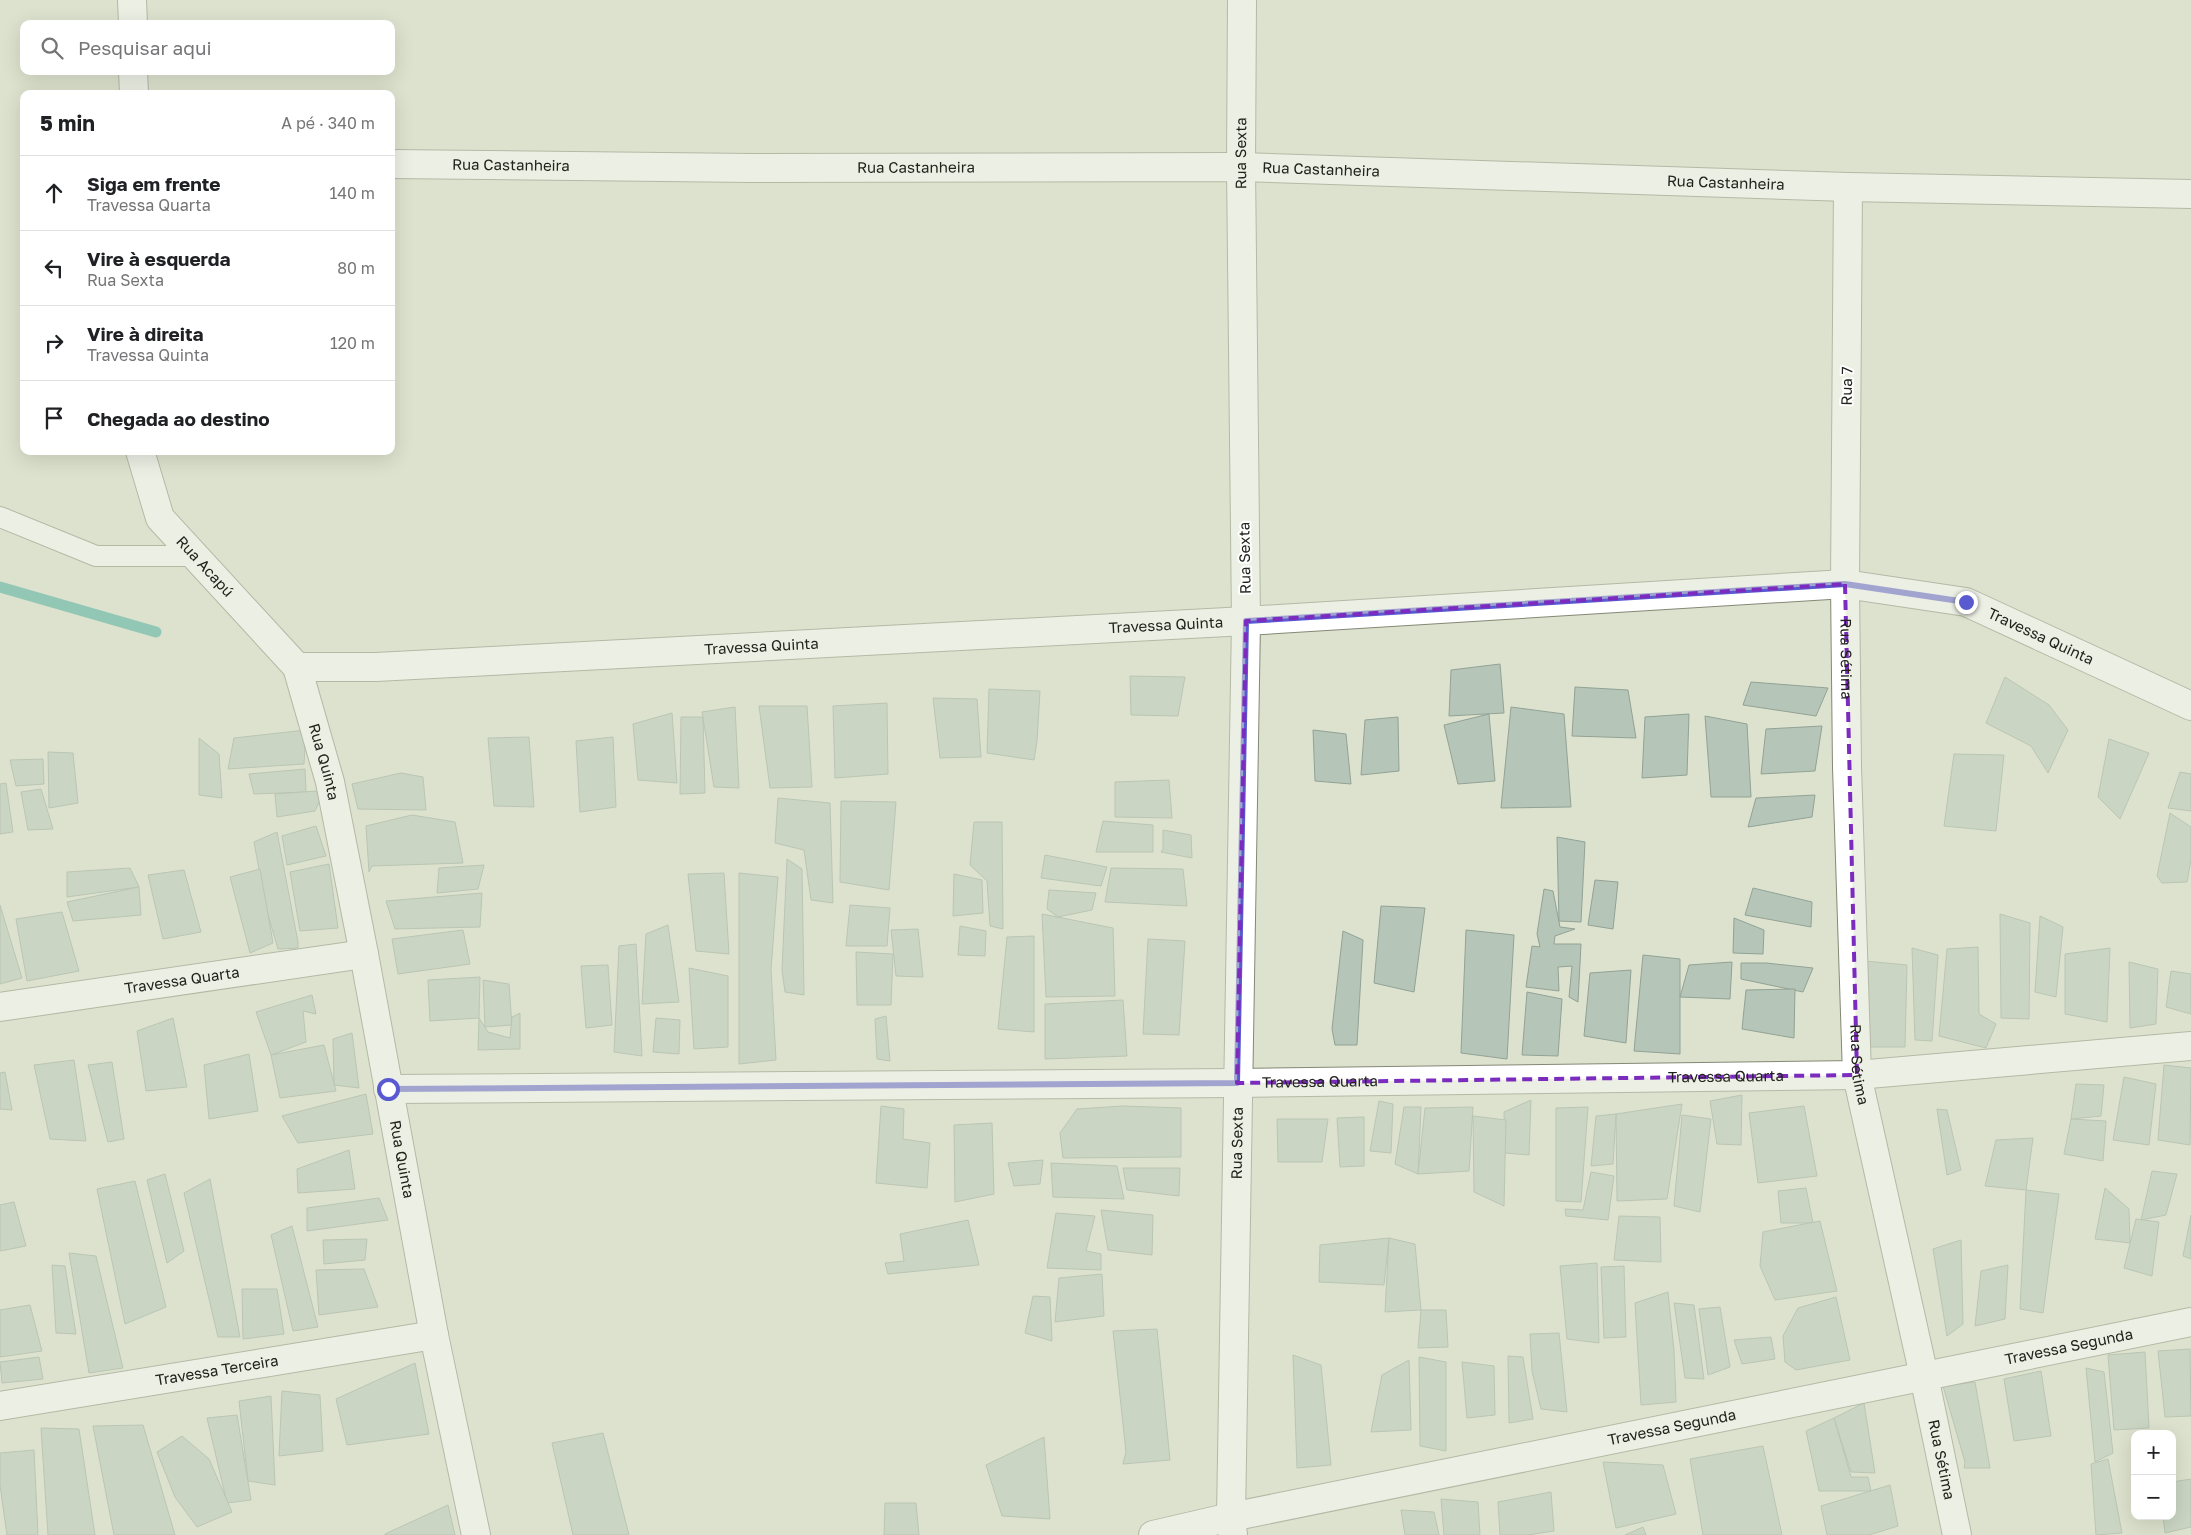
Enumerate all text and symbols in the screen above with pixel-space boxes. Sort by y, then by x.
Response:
search box [20,20,395,75]
icon: search [38,34,66,62]
text: Pesquisar aqui [78,36,212,59]
text: 5 min [40,110,95,136]
text: A pé · 340 m [281,113,375,133]
street label: Rua Sexta [1231,117,1249,190]
street label: Rua Castanheira [452,155,570,174]
street label: Rua Castanheira [857,158,975,176]
street label: Rua Castanheira [1262,158,1380,180]
street label: Rua Castanheira [1667,171,1785,193]
text: Siga em frente [87,172,221,195]
icon: ahead [40,179,68,207]
text: 140 m [329,183,375,203]
text: Travessa Quarta [87,195,211,215]
text: Vire à esquerda [87,247,230,270]
icon: left [40,254,68,282]
text: 80 m [337,258,375,278]
text: Rua Sexta [87,270,164,290]
text: Vire à direita [87,322,204,345]
icon: right [40,329,68,357]
text: 120 m [330,333,375,353]
text: Travessa Quinta [87,345,209,365]
street label: Rua 7 [1837,366,1855,406]
icon: arrive [40,404,68,432]
text: Chegada ao destino [87,407,270,430]
street label: Rua Sexta [1234,522,1254,594]
street label: Rua Acapú [173,532,238,600]
route end [1955,591,1978,614]
street label: Travessa Quinta [1985,603,2097,668]
street label: Travessa Quinta [1108,612,1224,636]
street label: Rua Sétima [1837,618,1856,700]
street label: Travessa Quinta [704,634,819,658]
street label: Rua Quinta [306,721,343,802]
street label: Travessa Quarta [123,962,241,997]
street label: Rua Sétima [1847,1024,1873,1107]
street label: Travessa Quarta [1668,1066,1784,1085]
street label: Travessa Quarta [1262,1071,1378,1091]
route start [377,1078,400,1101]
street label: Rua Sexta [1227,1107,1246,1179]
street label: Rua Quinta [387,1119,419,1200]
street label: Travessa Segunda [2003,1324,2134,1368]
street label: Travessa Terceira [154,1351,280,1388]
street label: Travessa Segunda [1606,1405,1737,1448]
street label: Rua Sétima [1925,1418,1959,1501]
map controls [2131,1430,2176,1520]
button: + [2131,1430,2176,1475]
button: − [2131,1475,2176,1520]

